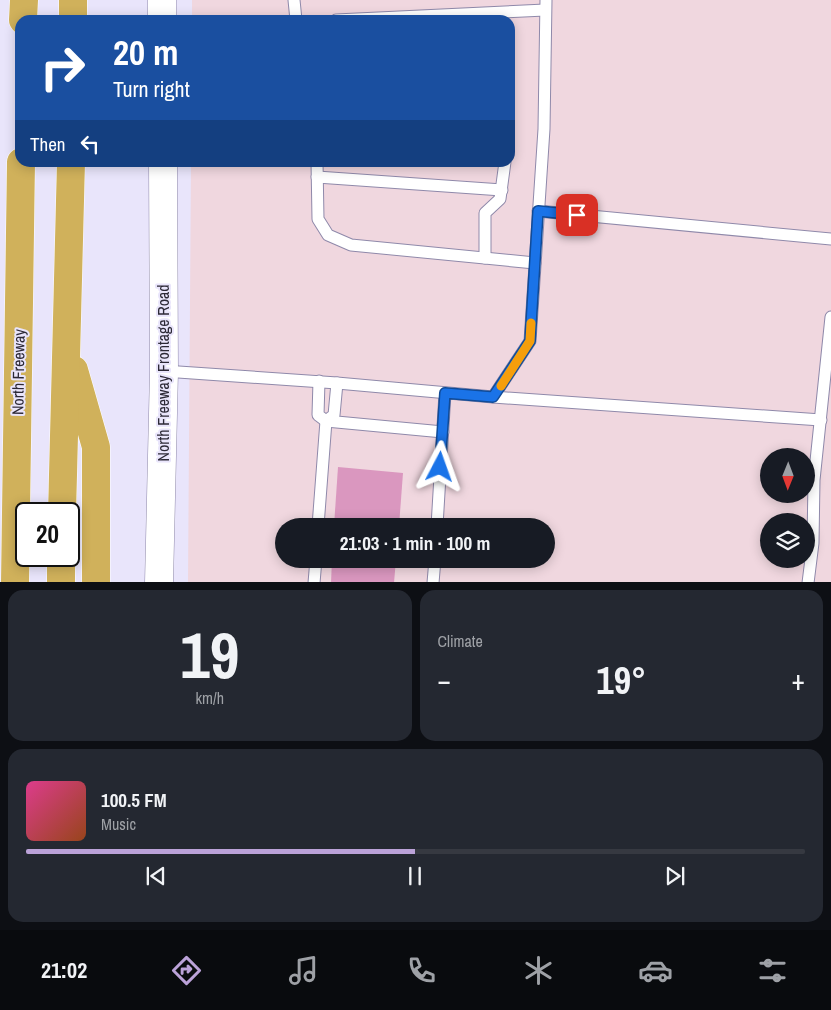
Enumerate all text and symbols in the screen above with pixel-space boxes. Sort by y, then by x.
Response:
text: 20 m [113,29,178,76]
icon: right [30,35,95,100]
text: Turn right [113,74,190,104]
icon: left [76,130,104,158]
text: Then [30,131,66,157]
pin [556,194,598,236]
icon: arrive [563,201,591,229]
street label: North Freeway Frontage Road [152,284,174,462]
street label: North Freeway [6,328,30,415]
position arrow [413,440,465,492]
north arrow [760,448,815,502]
map controls [760,448,815,568]
speed limit sign: 20 [15,502,80,567]
button: layers [760,513,815,568]
text: 21:03 · 1 min · 100 m [340,530,490,556]
text: 19 [180,611,239,698]
text: Climate [438,630,483,652]
text: 19° [596,655,646,706]
text: − [438,661,451,699]
text: + [792,661,805,699]
text: km/h [196,687,224,709]
text: 100.5 FM [101,787,167,813]
text: Music [101,813,136,835]
icon: previous [142,862,170,890]
icon: pause [401,862,429,890]
icon: next [661,862,689,890]
icon: directions [169,953,204,988]
icon: music [286,953,321,988]
icon: phone [404,953,439,988]
icon: climate [521,953,556,988]
icon: car [638,953,673,988]
icon: filters [755,953,790,988]
text: 21:02 [41,955,87,985]

